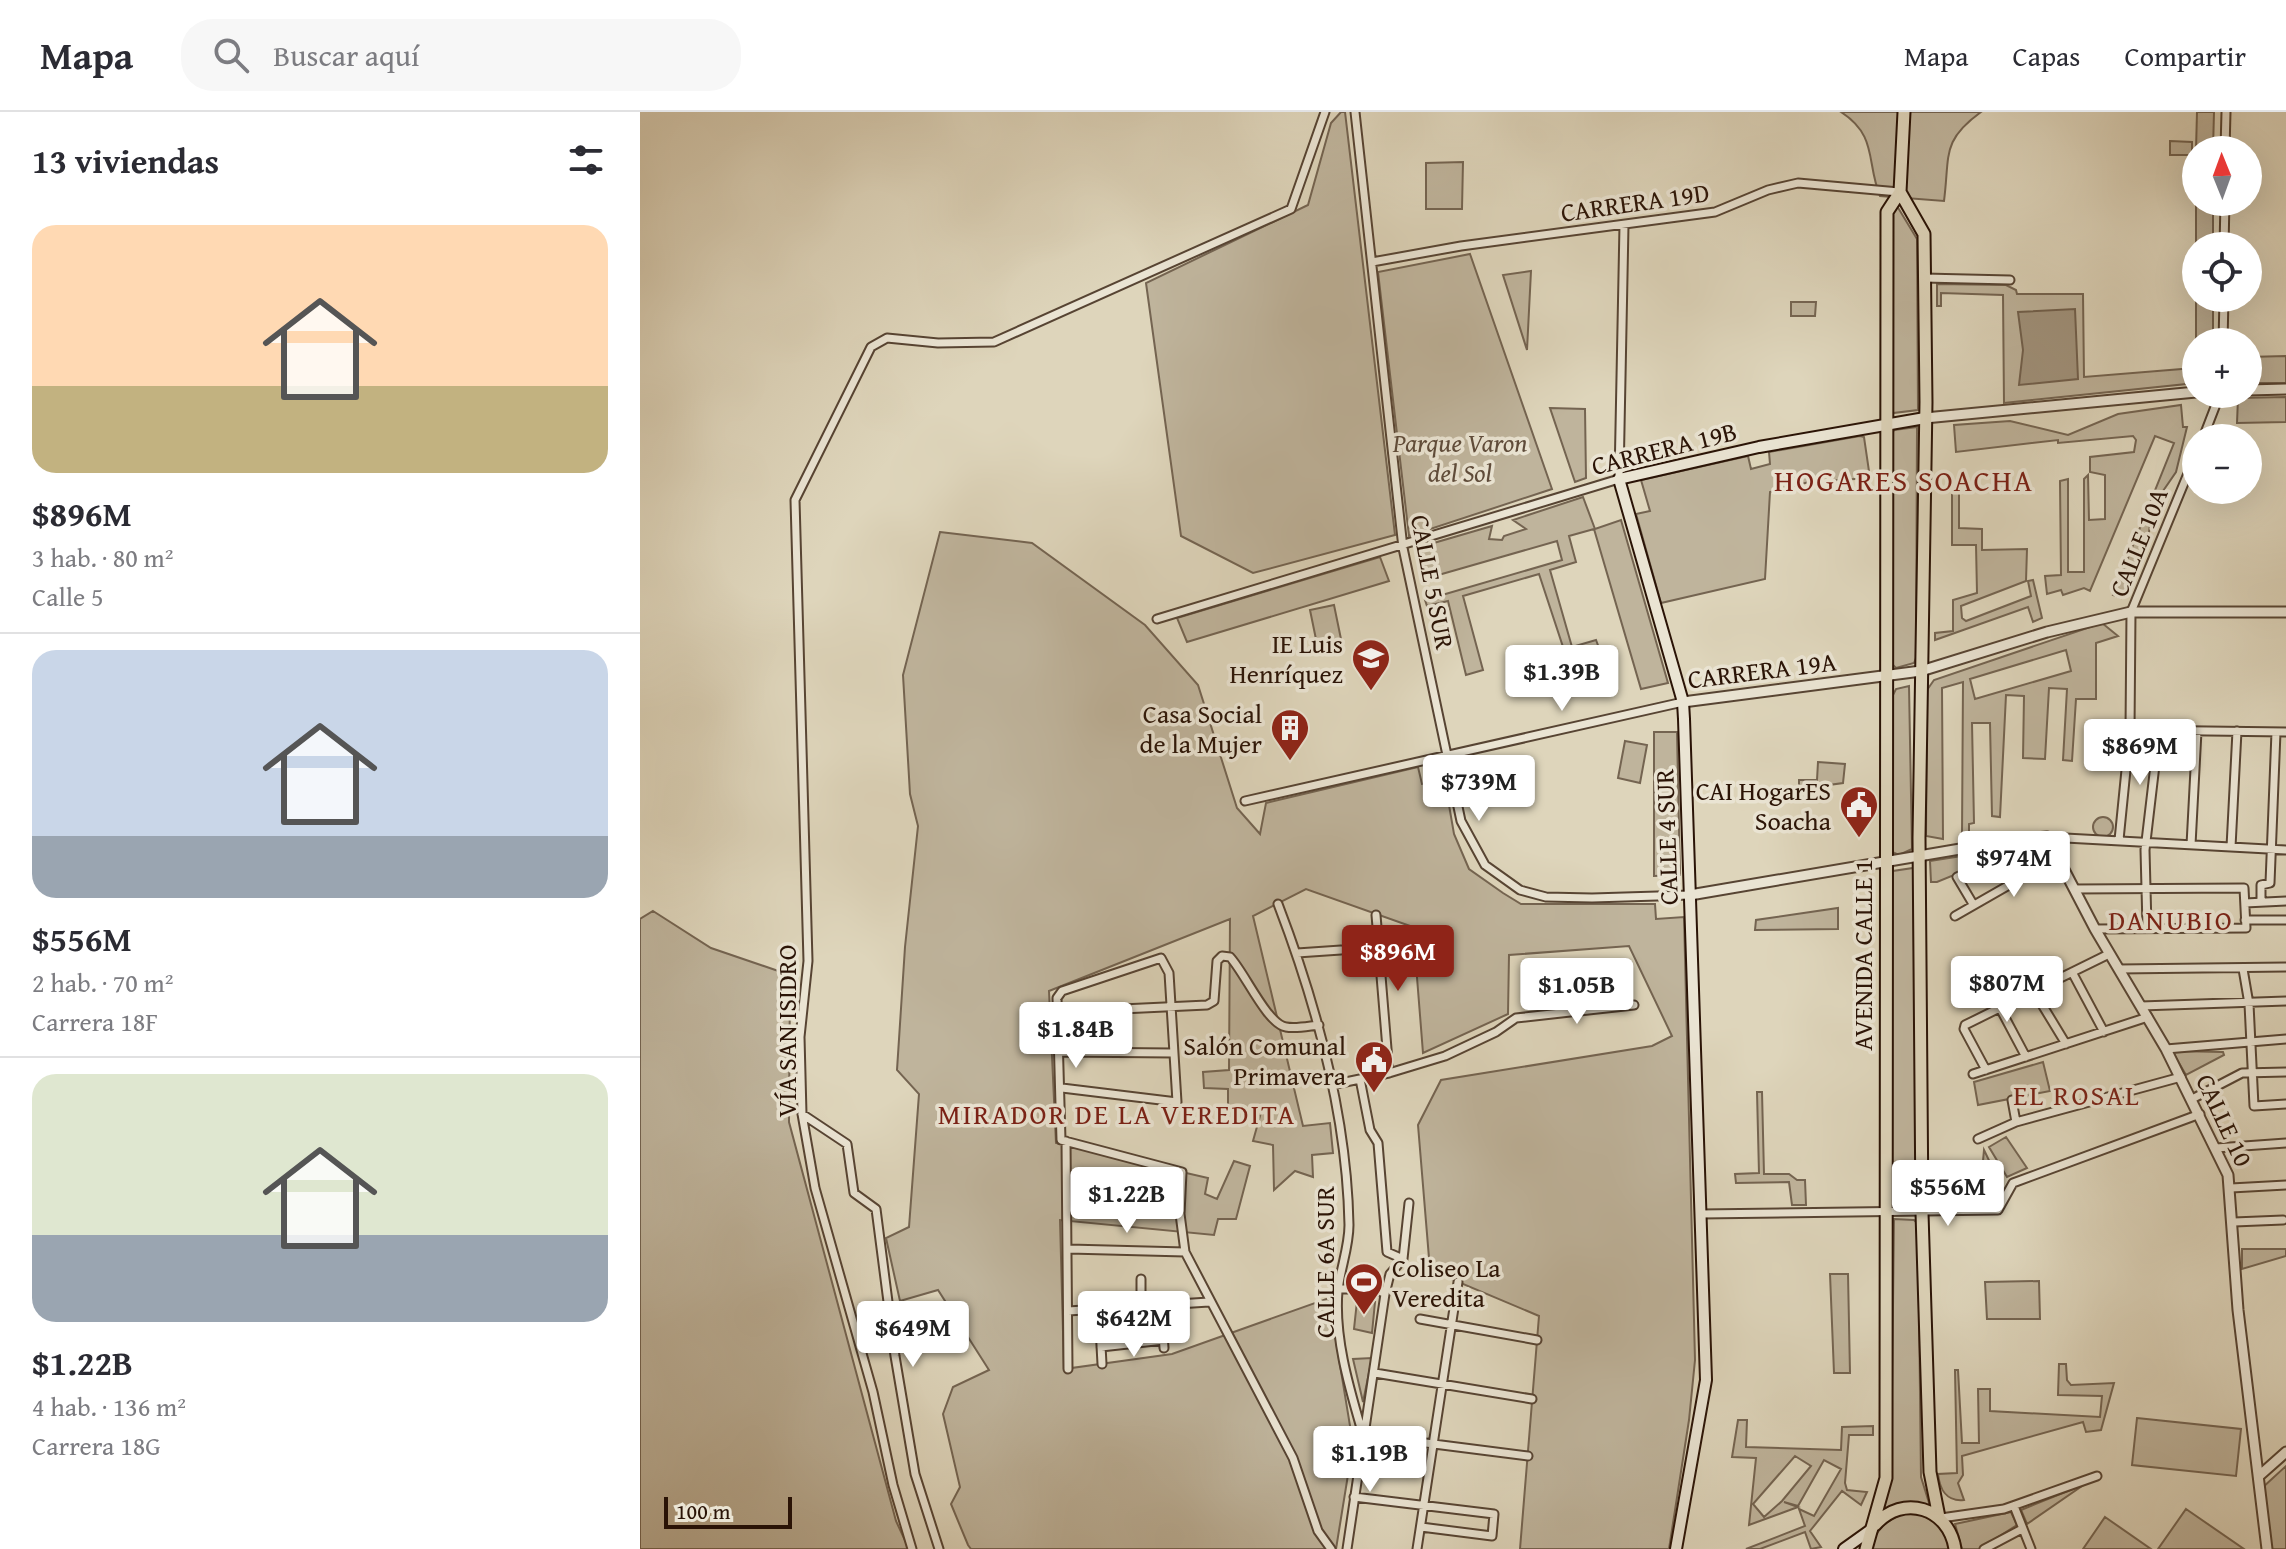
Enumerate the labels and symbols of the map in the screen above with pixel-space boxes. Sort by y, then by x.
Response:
north arrow [2182,136,2262,216]
street label: CARRERA 19D [1558,172,1712,232]
street label: CARRERA 19B [1587,411,1741,485]
park label: Parque Varon del Sol [1392,423,1527,492]
district label: HOGARES SOACHA [1774,458,2034,502]
street label: CALLE 10A [2099,482,2178,602]
street label: CALLE 5 SUR [1401,511,1465,653]
place label: IE Luis Henríquez [1230,624,1343,693]
school or university icon: IE Luis Henríquez [1350,637,1392,692]
street label: CARRERA 19A [1685,642,1839,698]
pin: $1.39B [1497,645,1627,713]
place label: Casa Social de la Mujer [1140,694,1262,763]
building icon: Casa Social de la Mujer [1269,707,1311,762]
pin: $869M [2084,719,2196,787]
pin: $739M [1423,755,1535,823]
street label: CALLE 4 SUR [1644,768,1688,906]
place label: CAI HogarES Soacha [1696,771,1832,840]
public building icon: CAI HogarES Soacha [1838,784,1880,839]
pin: $974M [1958,831,2070,899]
street label: AVENIDA CALLE 1 [1843,859,1882,1051]
district label: DANUBIO [2108,899,2234,940]
pin: $896M [1342,925,1454,993]
street label: VÍA SAN ISIDRO [767,945,806,1117]
pin: $807M [1951,956,2063,1024]
pin: $1.05B [1512,958,1642,1026]
pin: $1.84B [1011,1002,1141,1070]
place label: Salón Comunal Primavera [1183,1026,1347,1095]
public building icon: Salón Comunal Primavera [1353,1039,1395,1094]
street label: CALLE 10 [2187,1067,2263,1173]
district label: EL ROSAL [2013,1074,2141,1115]
district label: MIRADOR DE LA VEREDITA [938,1093,1296,1134]
pin: $556M [1892,1160,2004,1228]
pin: $1.22B [1062,1167,1192,1235]
street label: CALLE 6A SUR [1305,1186,1344,1338]
place label: Coliseo La Veredita [1392,1248,1501,1317]
sports icon: Coliseo La Veredita [1343,1261,1385,1316]
pin: $642M [1078,1291,1190,1359]
pin: $649M [857,1301,969,1369]
pin: $1.19B [1305,1426,1435,1494]
scale bar [664,1493,792,1529]

